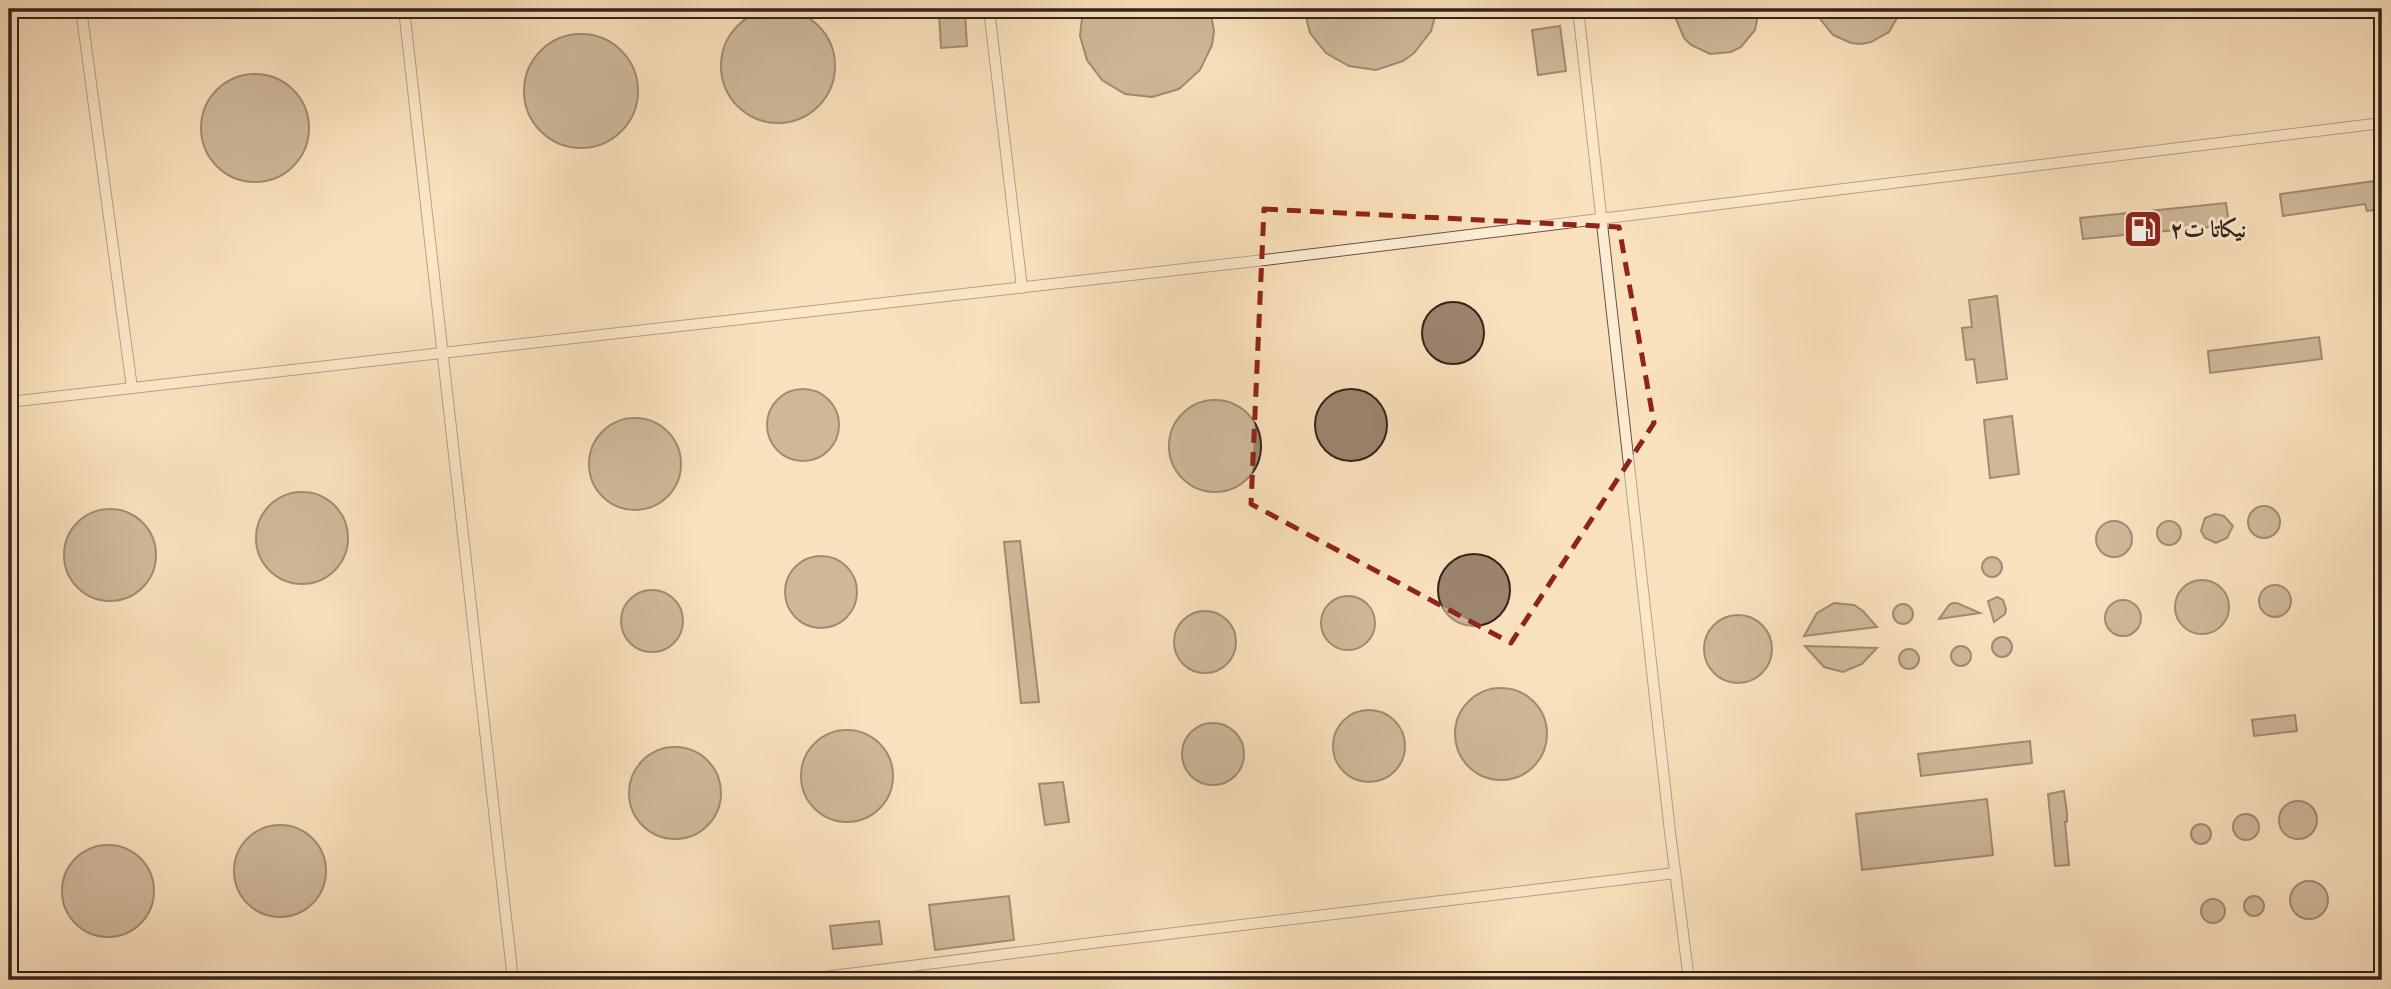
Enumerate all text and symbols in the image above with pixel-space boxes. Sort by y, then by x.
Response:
fuel station icon: نيكاتا ت٢ [2122,208,2164,250]
place label: نيكاتا ت٢ [2170,214,2247,244]

